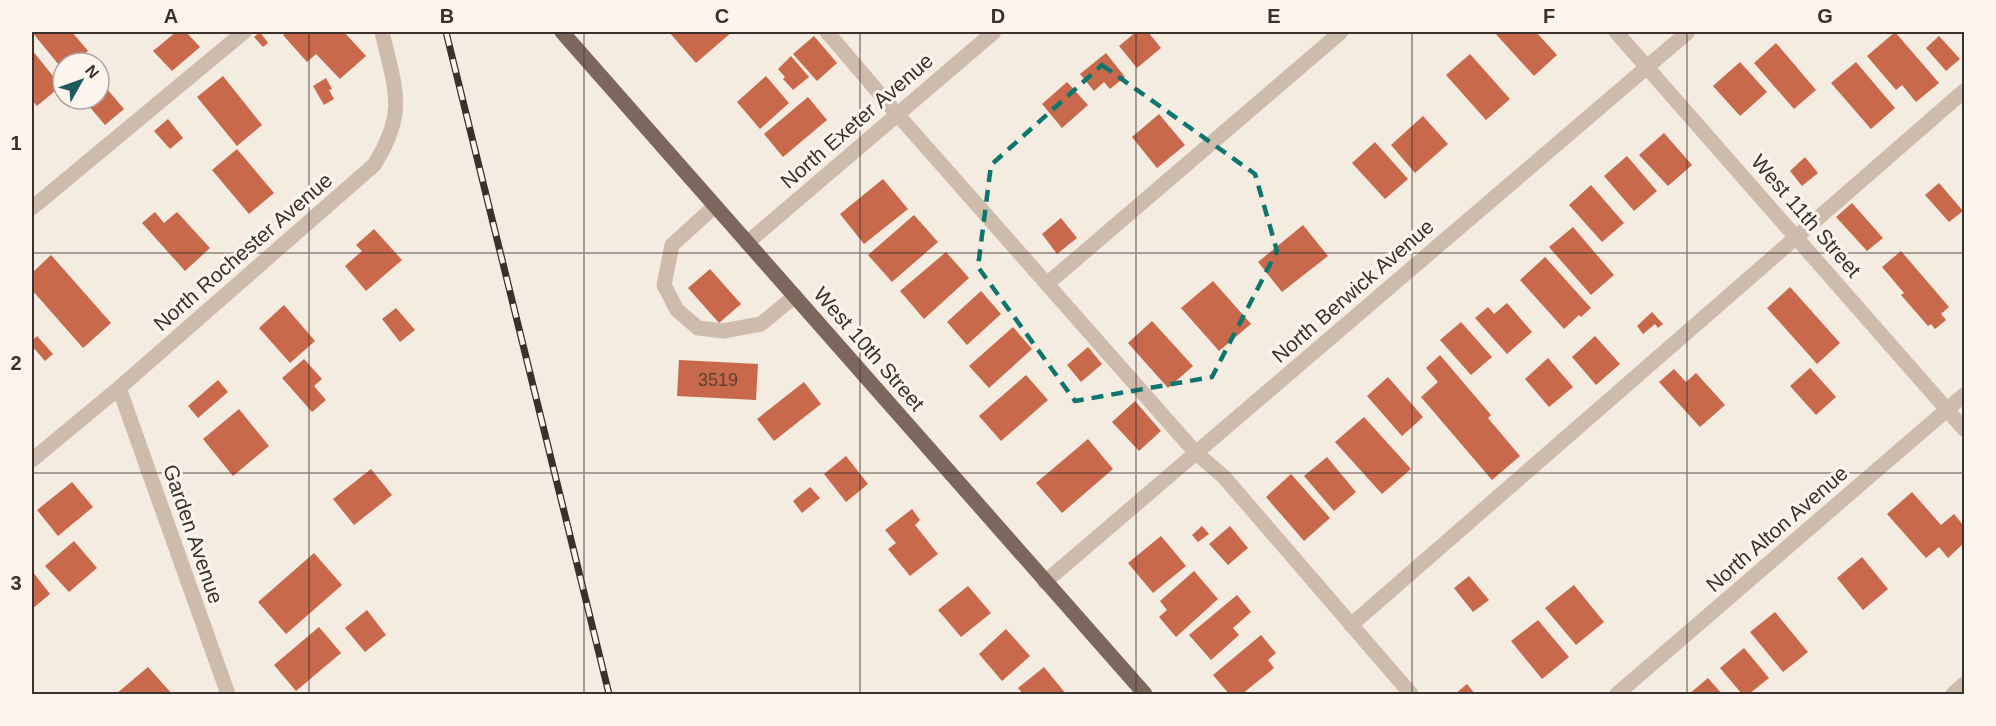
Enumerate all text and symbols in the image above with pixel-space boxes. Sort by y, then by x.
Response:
text: A [164,5,178,27]
text: B [440,5,454,27]
text: C [715,5,729,27]
text: D [991,5,1005,27]
text: E [1267,5,1281,27]
text: F [1543,5,1555,27]
text: G [1817,5,1833,27]
street label: North Exeter Avenue [776,49,937,193]
north arrow [51,51,111,111]
text: N [82,62,102,82]
text: 1 [10,132,22,154]
street label: West 11th Street [1747,150,1866,282]
street label: North Rochester Avenue [149,168,336,335]
street label: North Berwick Avenue [1267,214,1438,367]
street label: West 10th Street [810,282,929,415]
text: 2 [10,352,22,374]
house number: 3519 [698,370,738,390]
street label: Garden Avenue [159,461,228,606]
street label: North Alton Avenue [1701,461,1852,596]
text: 3 [10,572,22,594]

